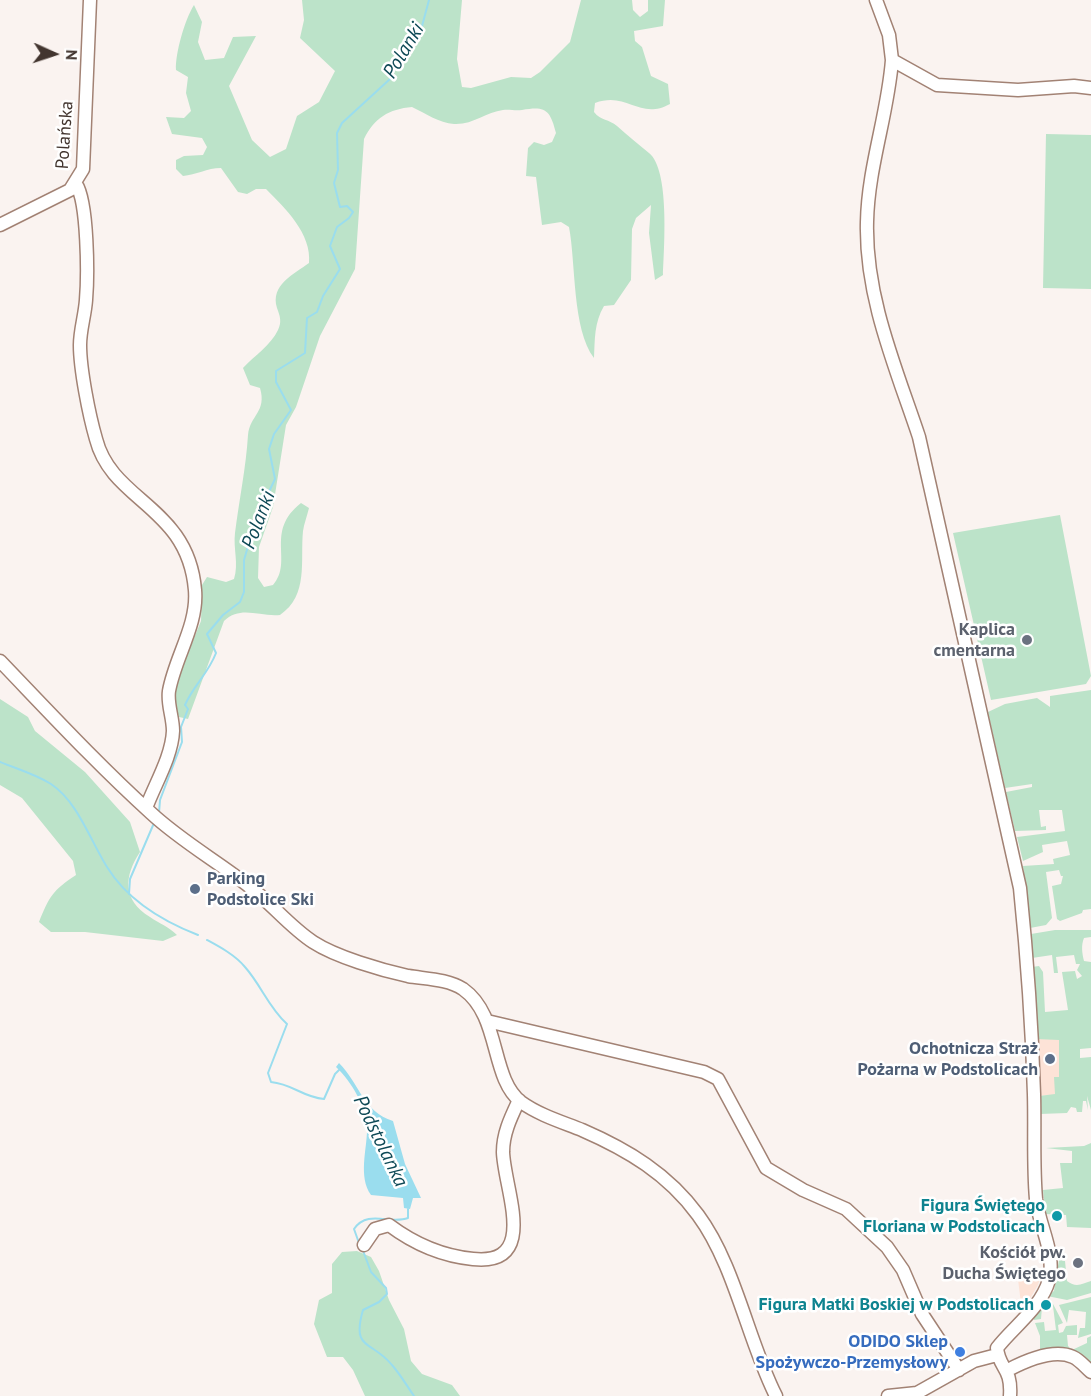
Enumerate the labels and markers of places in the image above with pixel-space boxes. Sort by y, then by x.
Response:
place label: Kaplica cmentarna [933,619,1015,662]
marker: Kaplica cmentarna [1020,633,1034,647]
place label: Parking Podstolice Ski [207,868,314,910]
marker: Parking Podstolice Ski [188,882,202,896]
place label: Ochotnicza Straż Pożarna w Podstolicach [858,1038,1038,1080]
marker: Ochotnicza Straż Pożarna w Podstolicach [1043,1052,1057,1066]
place label: Figura Świętego Floriana w Podstolicach [863,1195,1045,1238]
marker: Figura Świętego Floriana w Podstolicach [1050,1209,1064,1223]
place label: Kościół pw. Ducha Świętego [943,1242,1066,1284]
marker: Kościół pw. Ducha Świętego [1071,1256,1085,1270]
place label: Figura Matki Boskiej w Podstolicach [758,1294,1034,1316]
marker: Figura Matki Boskiej w Podstolicach [1039,1298,1053,1312]
place label: ODIDO Sklep Spożywczo-Przemysłowy [756,1331,948,1374]
marker: ODIDO Sklep Spożywczo-Przemysłowy [953,1345,967,1359]

